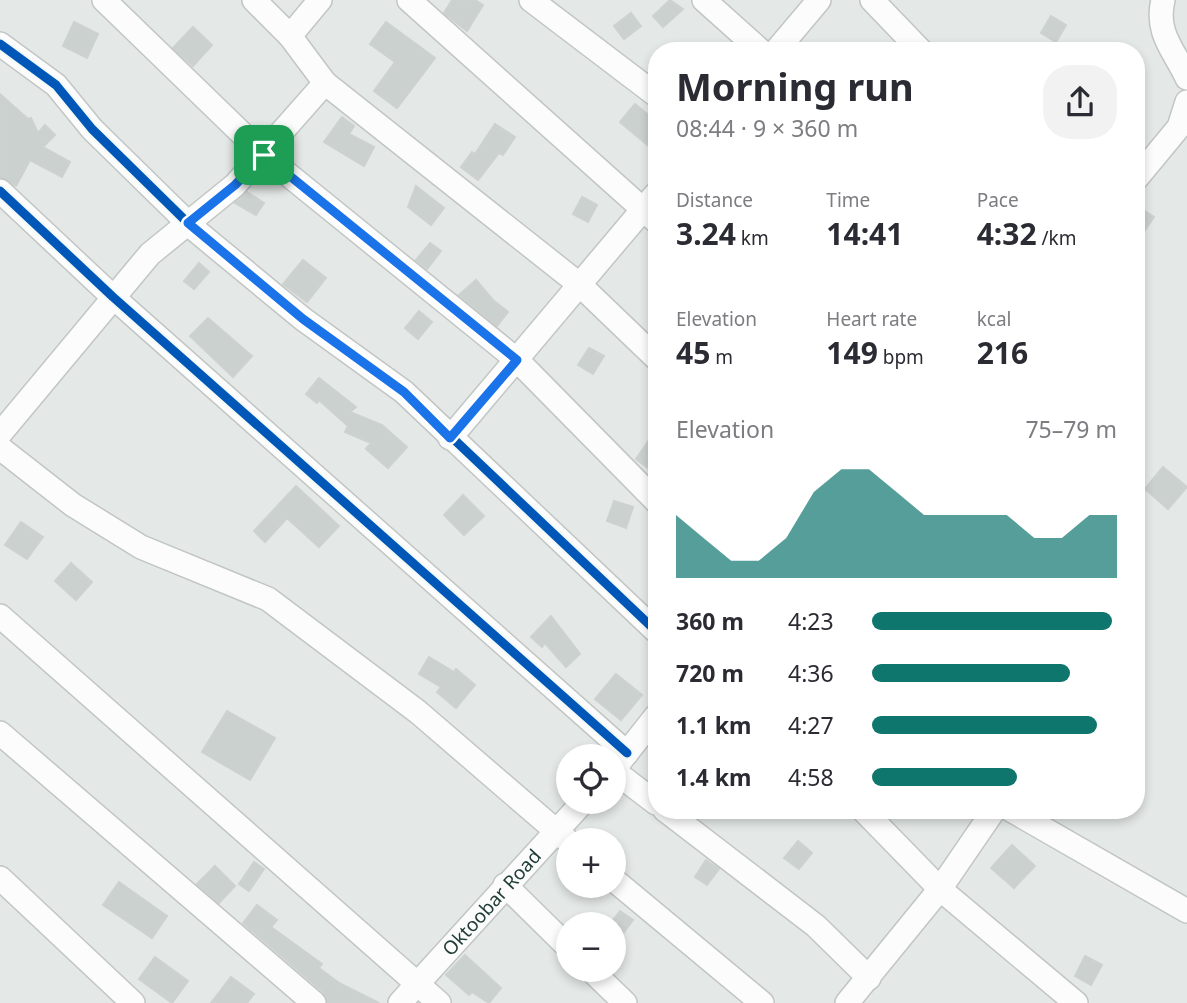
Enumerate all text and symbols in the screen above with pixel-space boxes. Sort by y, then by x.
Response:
text: Morning run [676,60,914,112]
button: share [1043,65,1117,139]
text: 08:44 · 9 × 360 m [676,112,858,144]
pin [234,125,294,185]
icon: arrive [245,136,283,174]
text: Distance [676,187,753,213]
text: Time [826,187,870,213]
text: Pace [977,187,1019,213]
text: 3.24 [676,213,736,254]
text: 14:41 [826,213,903,254]
text: 4:32 [977,213,1037,254]
text: km [736,225,769,251]
text: /km [1037,225,1077,251]
text: Elevation [676,306,757,332]
text: Heart rate [826,306,917,332]
text: kcal [977,306,1011,332]
text: 45 [676,332,710,373]
text: 149 [826,332,878,373]
text: 216 [977,332,1028,373]
text: m [710,344,733,370]
text: bpm [878,344,924,370]
text: Elevation [676,413,774,445]
text: 75–79 m [1025,413,1117,445]
text: 360 m [676,605,744,637]
text: 4:23 [788,605,834,637]
text: 720 m [676,657,744,689]
text: 4:36 [788,657,834,689]
text: 1.1 km [676,709,751,741]
text: 4:27 [788,709,834,741]
map controls [556,744,626,982]
button: locate [556,744,626,814]
text: 1.4 km [676,761,751,793]
text: 4:58 [788,761,834,793]
button: + [556,828,626,898]
street label: Oktoobar Road [436,844,547,961]
button: − [556,912,626,982]

